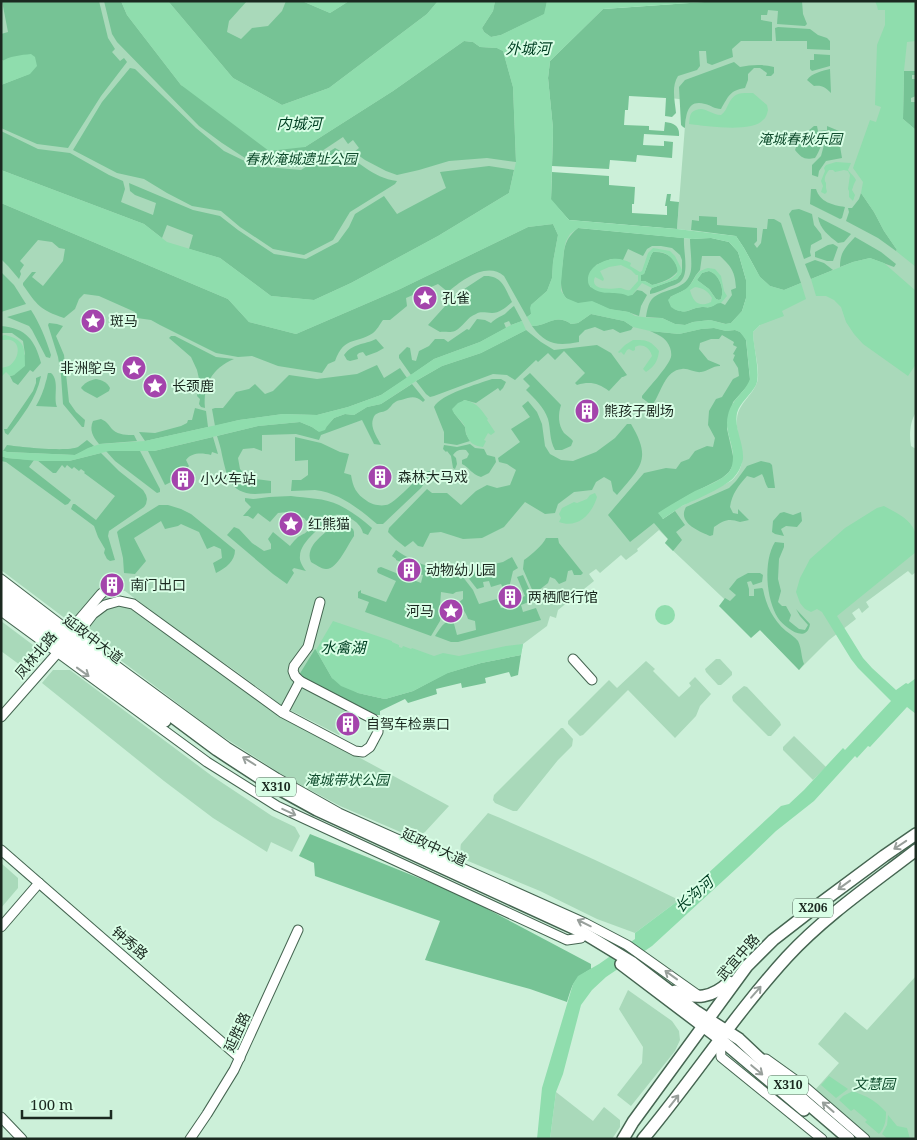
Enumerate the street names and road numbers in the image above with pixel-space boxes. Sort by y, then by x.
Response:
street label: 延政中大道 [60,610,127,667]
street label: 凤林北路 [10,627,61,682]
road number: X310 [256,778,296,796]
street label: 延政中大道 [398,823,470,870]
road number: X206 [793,898,833,918]
street label: 钟秀路 [108,922,152,964]
street label: 武宜中路 [712,929,763,984]
street label: 延胜路 [219,1009,254,1055]
road number: X310 [768,1076,808,1094]

